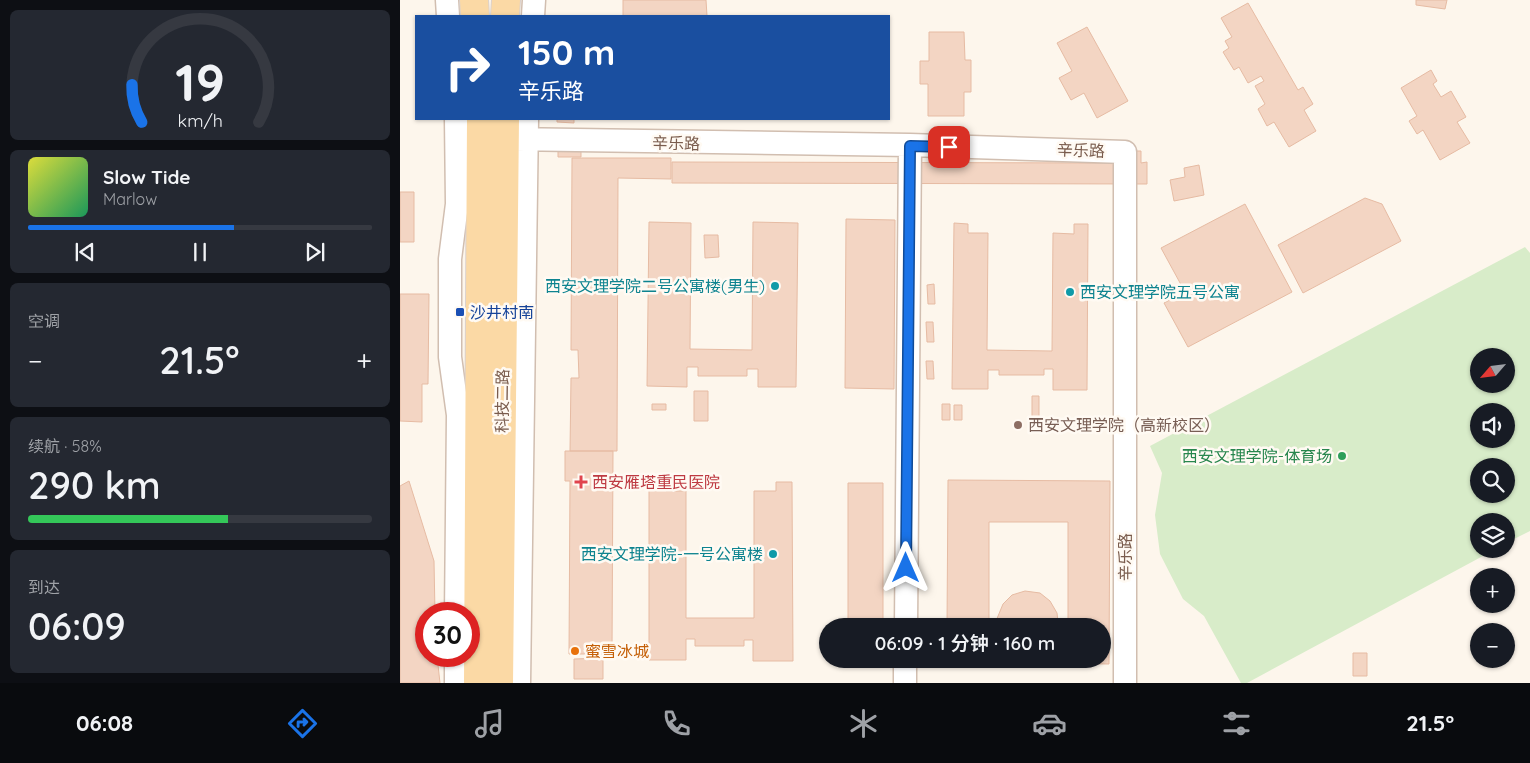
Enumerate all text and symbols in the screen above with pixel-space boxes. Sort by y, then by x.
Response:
text: 150 m [518,30,615,74]
icon: right [435,35,500,100]
text: 19 [175,49,225,114]
text: 辛乐路 [518,77,584,105]
text: km/h [177,109,223,131]
pin [928,126,970,168]
street label: 辛乐路 [652,133,700,153]
icon: arrive [935,133,963,161]
street label: 辛乐路 [1057,139,1105,161]
text: Slow Tide [103,165,191,189]
text: Marlow [103,189,157,209]
icon: previous [71,238,99,266]
icon: pause [186,238,214,266]
icon: next [301,238,329,266]
place label: 西安文理学院二号公寓楼(男生) [545,276,765,296]
marker: 西安文理学院二号公寓楼(男生) [769,280,781,292]
place label: 西安文理学院五号公寓 [1080,282,1240,302]
marker: 西安文理学院五号公寓 [1064,286,1076,298]
place label: 沙井村南 [470,302,534,322]
marker: 沙井村南 [454,306,466,318]
text: 空调 [28,311,60,331]
text: 21.5° [159,336,240,384]
text: − [28,343,43,378]
text: + [356,343,372,378]
north arrow [1470,348,1515,392]
map controls [1470,348,1515,668]
street label: 科技二路 [491,369,513,433]
button: sound [1470,403,1515,448]
place label: 西安文理学院（高新校区） [1028,415,1220,435]
marker: 西安文理学院（高新校区） [1012,419,1024,431]
text: 续航 · 58% [28,436,102,456]
place label: 西安文理学院-体育场 [1182,446,1332,466]
marker: 西安文理学院-体育场 [1336,450,1348,462]
button: search [1470,458,1515,503]
text: 290 km [28,461,161,509]
place label: 西安雁塔重民医院 [592,472,720,492]
marker: 西安雁塔重民医院 [574,475,588,489]
button: layers [1470,513,1515,558]
street label: 辛乐路 [1115,533,1135,581]
position arrow [879,541,931,593]
place label: 西安文理学院-一号公寓楼 [581,544,763,564]
marker: 西安文理学院-一号公寓楼 [767,548,779,560]
button: + [1470,568,1515,613]
text: 到达 [28,577,60,597]
text: 06:09 [28,602,126,650]
speed limit sign: 30 [415,602,480,667]
button: − [1470,623,1515,668]
text: 06:09 · 1 分钟 · 160 m [875,631,1055,655]
place label: 蜜雪冰城 [585,641,649,661]
marker: 蜜雪冰城 [569,645,581,657]
icon: directions [285,706,320,741]
icon: music [472,706,507,741]
icon: phone [659,706,694,741]
icon: climate [846,706,881,741]
icon: car [1032,706,1067,741]
icon: filters [1219,706,1254,741]
text: 06:08 [76,709,133,737]
text: 21.5° [1406,709,1454,737]

